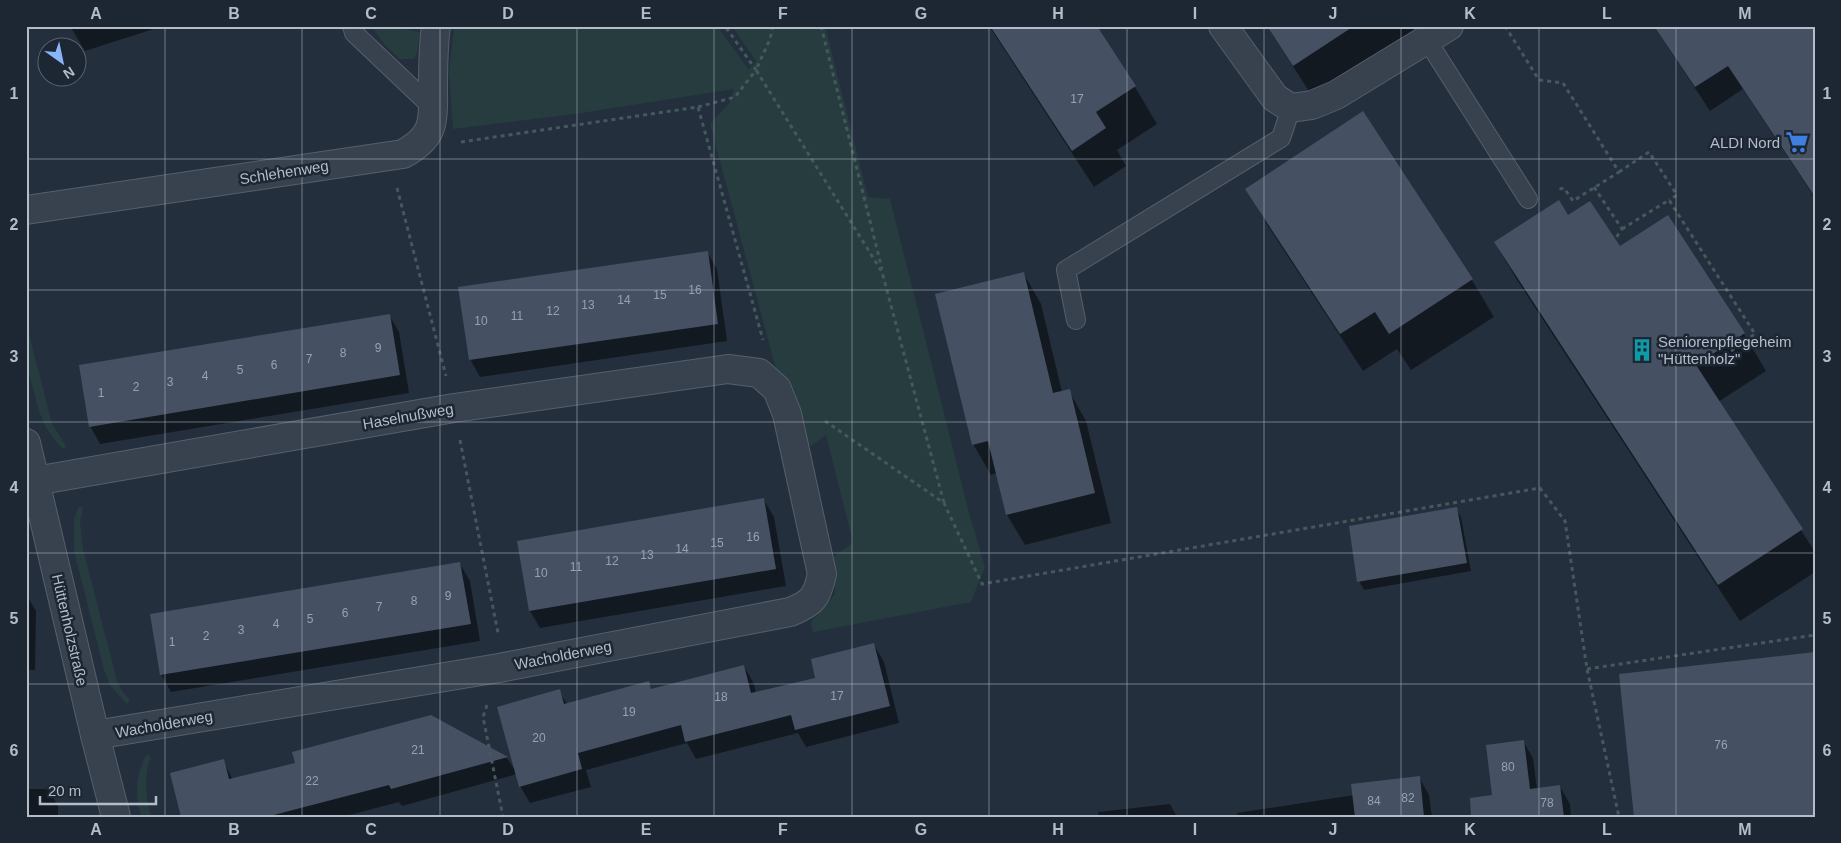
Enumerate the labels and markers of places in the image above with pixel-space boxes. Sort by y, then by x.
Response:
supermarket icon: ALDI Nord [1784,129,1810,155]
place label: ALDI Nord [1710,134,1780,151]
place label: Seniorenpflegeheim "Hüttenholz" [1658,333,1791,367]
building icon: Seniorenpflegeheim "Hüttenholz" [1629,337,1655,363]

